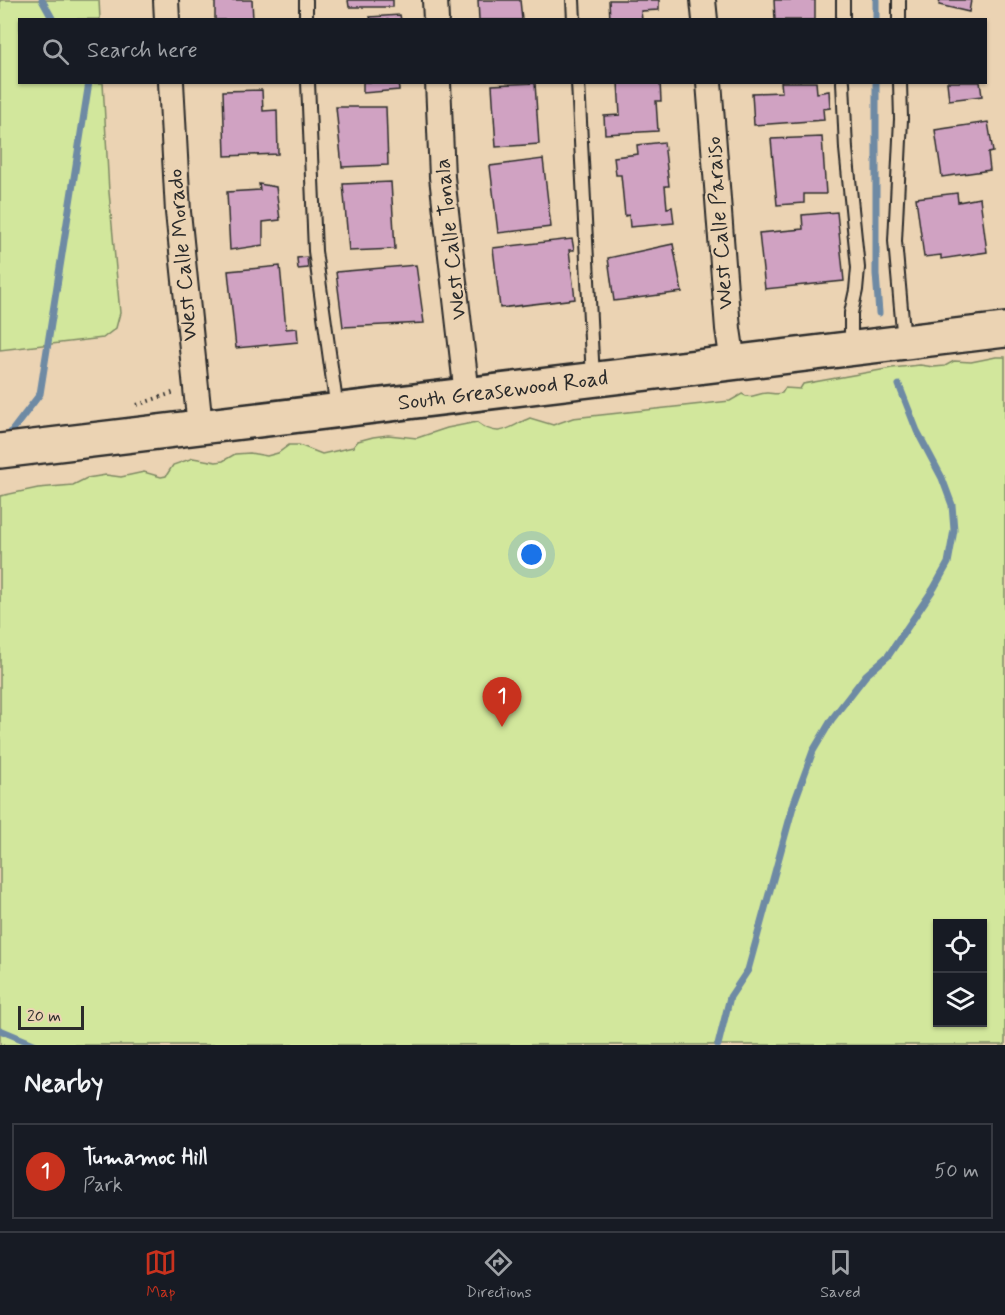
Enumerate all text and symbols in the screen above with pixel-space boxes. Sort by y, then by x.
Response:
search box [18,18,987,84]
icon: search [39,35,72,68]
text: Search here [87,37,198,65]
street label: West Calle Paraiso [700,136,740,310]
street label: West Calle Tonala [429,157,473,321]
street label: West Calle Morado [162,168,204,342]
street label: South Greasewood Road [396,364,610,418]
your location [517,540,546,569]
pin: 1 [482,678,522,727]
map controls [933,919,987,1027]
button: locate [933,919,987,973]
button: layers [933,973,987,1027]
scale bar [18,1003,84,1030]
text: 20 m [27,1006,61,1027]
text: Nearby [24,1067,103,1101]
text: Tumamoc Hill [83,1144,208,1172]
text: 1 [41,1158,50,1185]
text: 50 m [934,1158,979,1185]
text: Park [83,1172,123,1199]
tab: Map [144,1246,177,1303]
tab: Directions [466,1246,532,1303]
tab: Saved [820,1246,861,1303]

